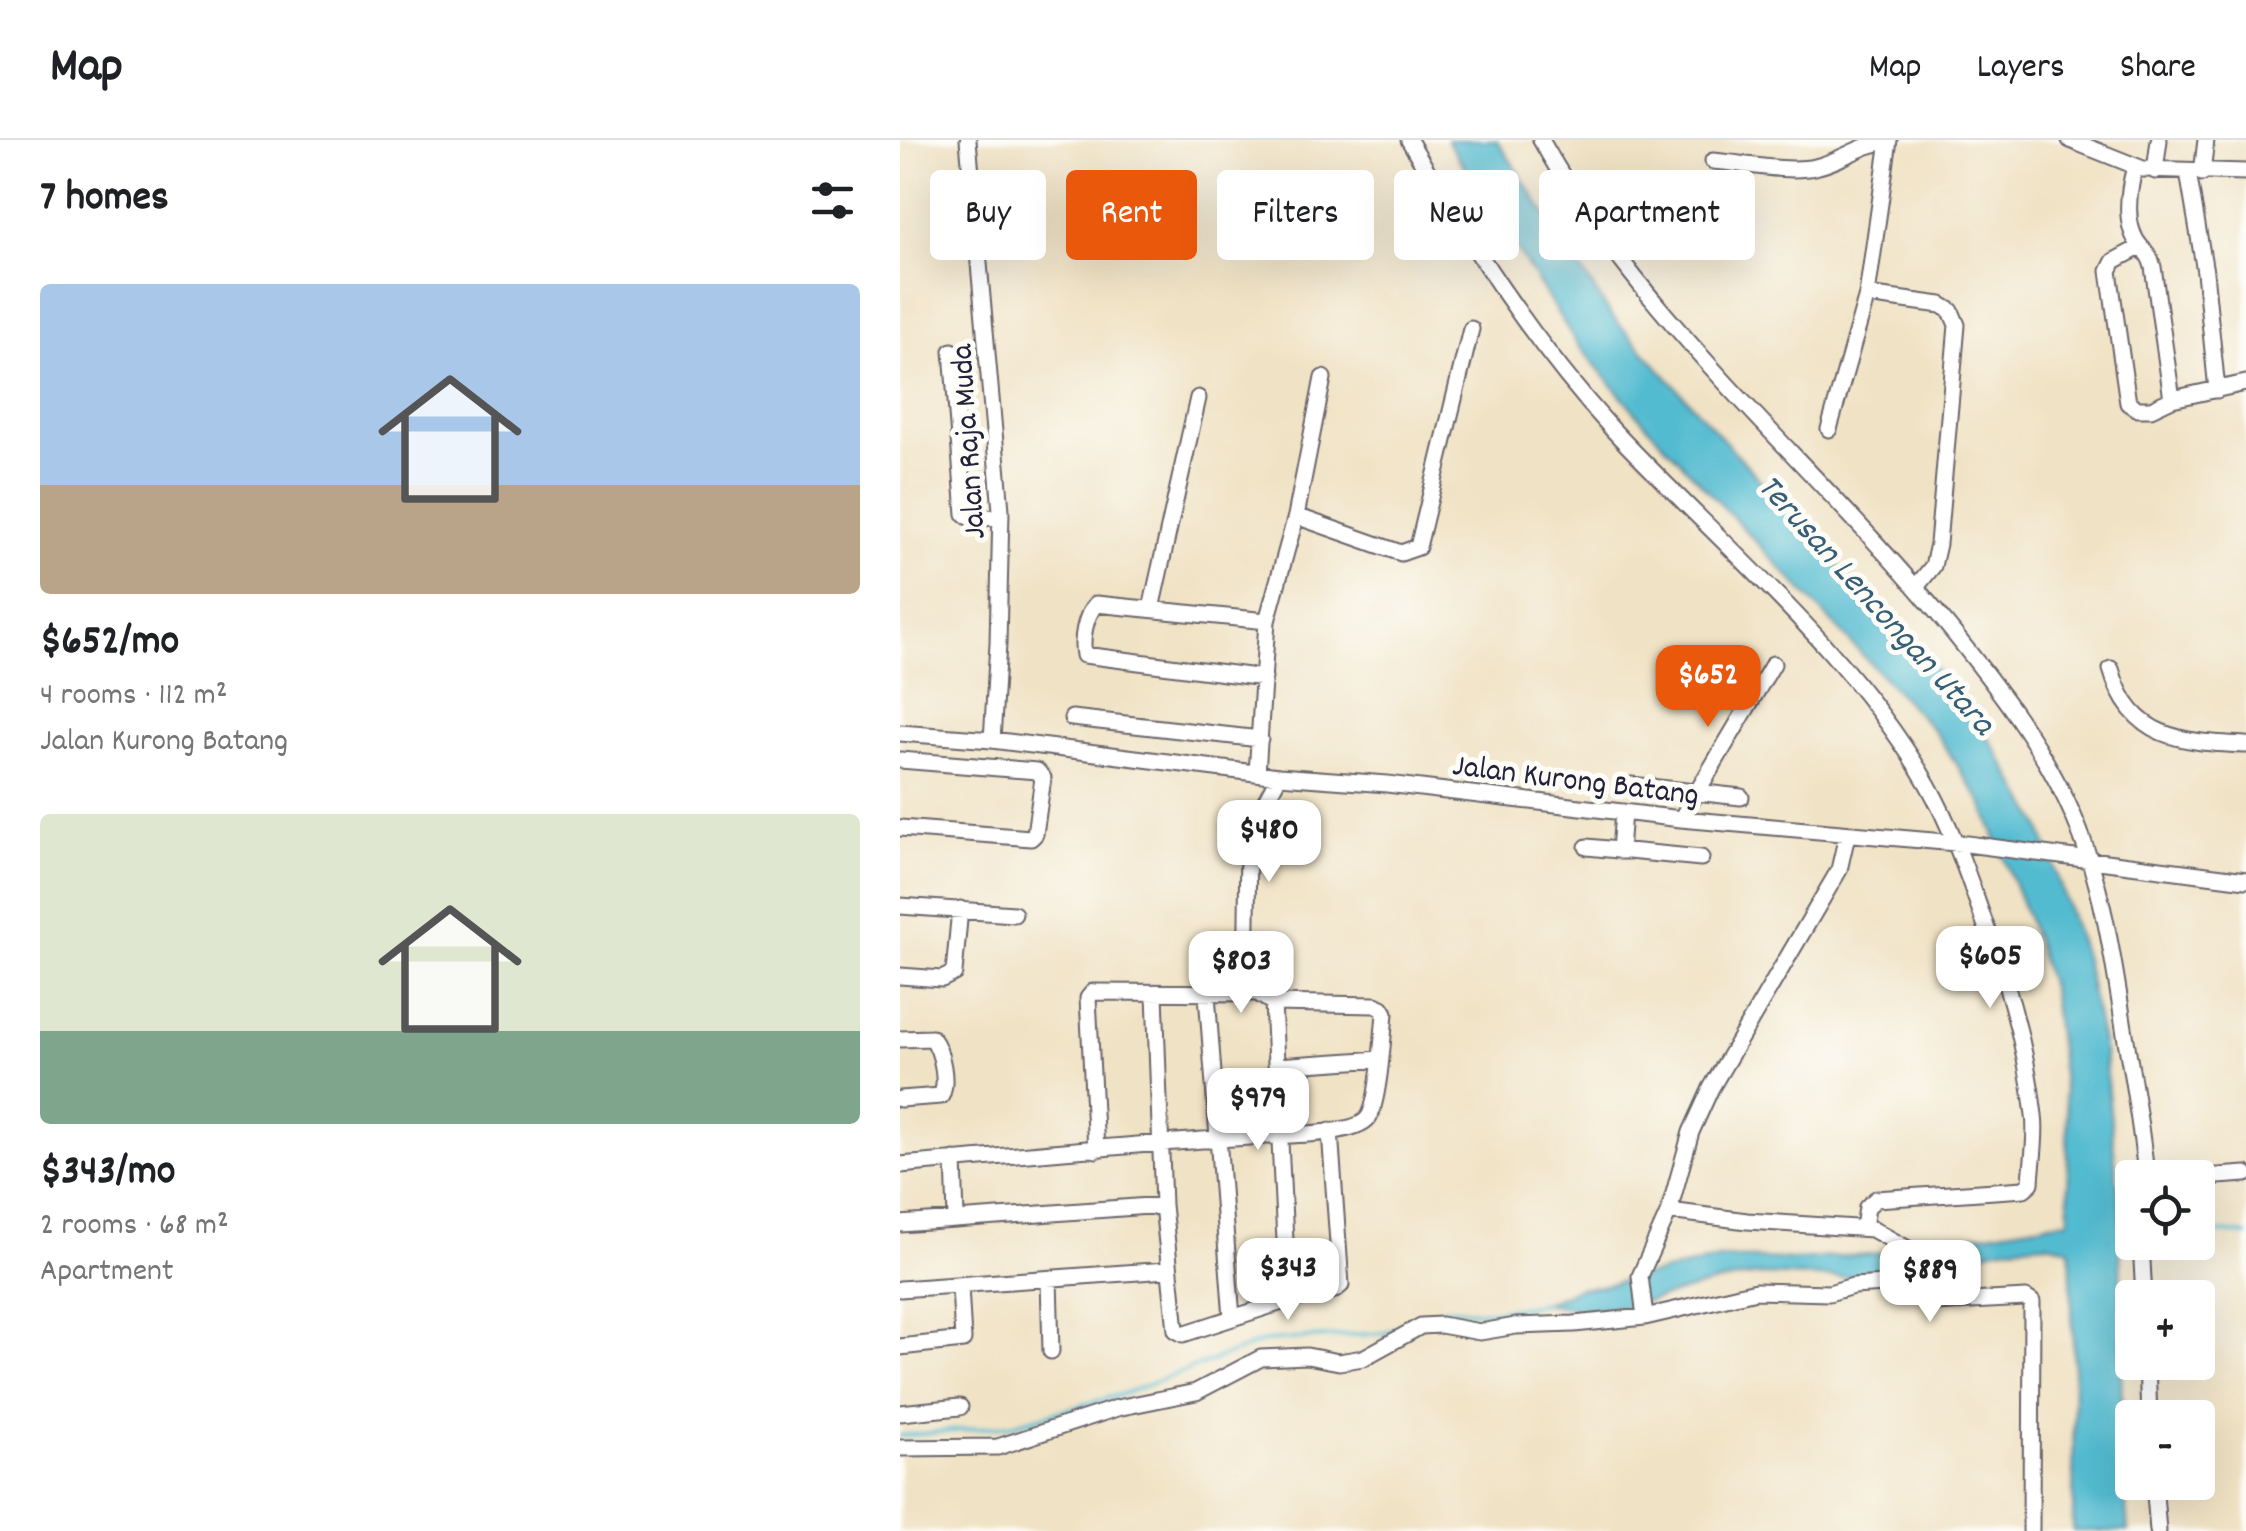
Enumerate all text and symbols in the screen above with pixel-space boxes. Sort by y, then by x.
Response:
text: Map [50,35,123,104]
text: Map [1869,44,1922,94]
text: Layers [1977,44,2065,94]
text: Share [2120,44,2196,94]
text: 7 homes [40,170,169,230]
chip: Buy [930,170,1046,260]
chip: Rent [1066,170,1197,260]
chip: Filters [1217,170,1374,260]
chip: New [1394,170,1519,260]
chip: Apartment [1539,170,1755,260]
icon: filters [805,173,860,228]
street label: Jalan Raja Muda [941,342,1001,541]
icon: home [360,349,540,529]
water label: Terusan Lencongan Utara [1743,465,2006,749]
text: $652/mo [40,614,179,674]
pin: $652 [1649,645,1767,730]
text: $652 [1678,654,1738,700]
text: 4 rooms · 112 m² [40,674,227,720]
text: Jalan Kurong Batang [40,720,288,766]
street label: Jalan Kurong Batang [1450,745,1701,821]
pin: $480 [1210,800,1328,885]
text: $480 [1239,809,1299,855]
icon: home [360,879,540,1059]
pin: $605 [1931,926,2049,1011]
pin: $803 [1182,931,1300,1016]
text: $605 [1958,935,2022,981]
text: $803 [1211,940,1271,986]
pin: $979 [1199,1068,1317,1153]
text: $979 [1229,1077,1287,1123]
text: $343/mo [40,1144,176,1204]
map controls [2115,1160,2215,1500]
button: locate [2115,1160,2215,1260]
text: 2 rooms · 68 m² [40,1204,229,1250]
pin: $343 [1229,1238,1347,1323]
pin: $889 [1871,1240,1989,1325]
text: $343 [1259,1247,1317,1293]
text: $889 [1902,1249,1958,1295]
text: Apartment [40,1250,174,1296]
button: + [2115,1280,2215,1380]
button: − [2115,1400,2215,1500]

